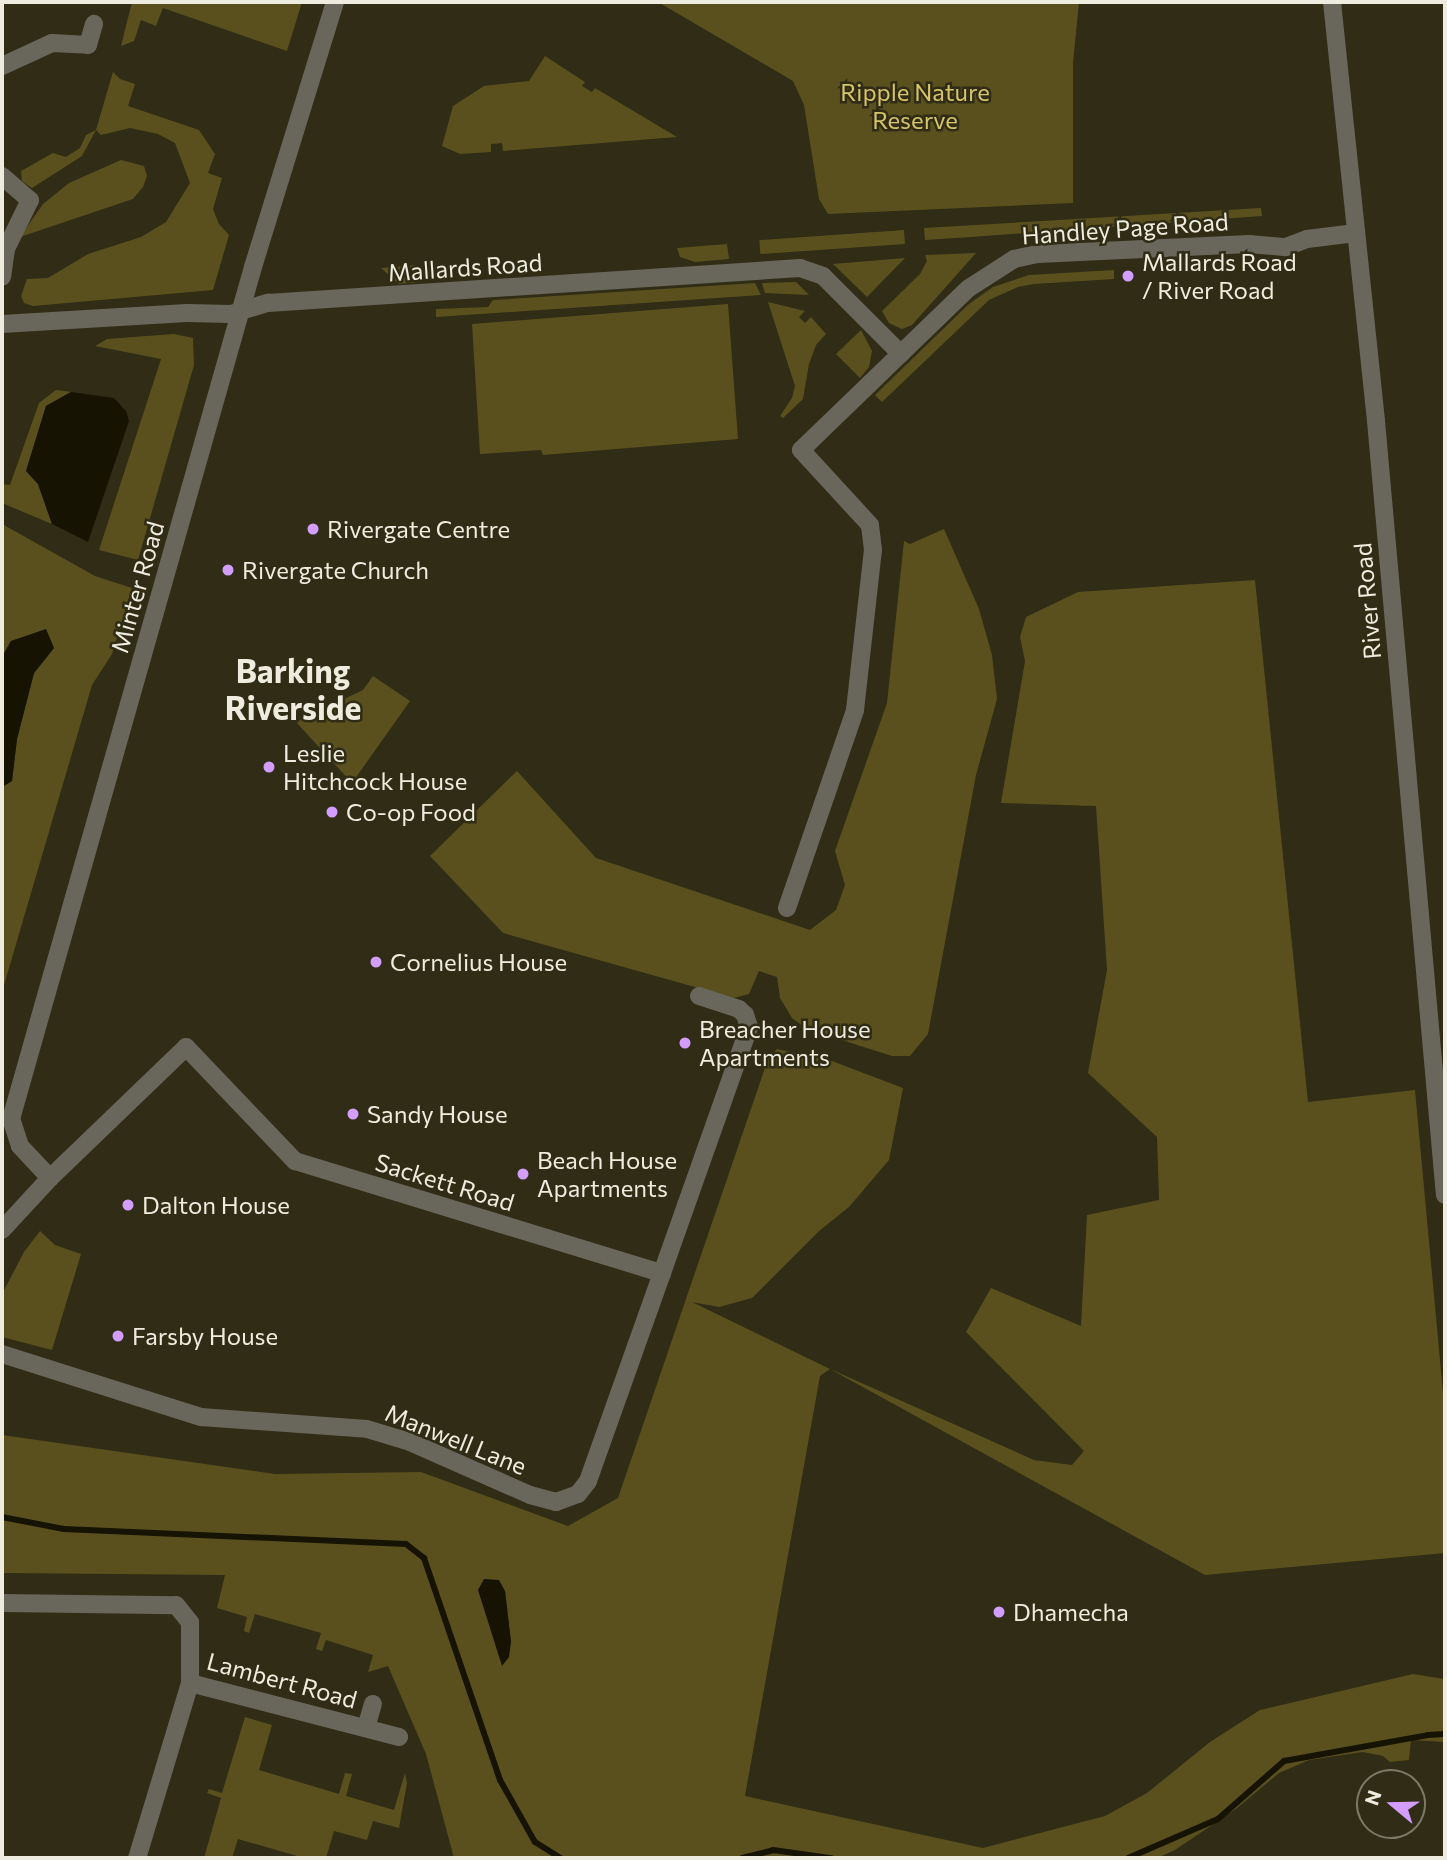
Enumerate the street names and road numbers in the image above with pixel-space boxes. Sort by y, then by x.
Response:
street label: Handley Page Road [1021,206,1229,250]
street label: Mallards Road [387,247,543,287]
street label: Minter Road [104,518,170,656]
street label: River Road [1348,541,1386,661]
street label: Sackett Road [372,1147,518,1217]
street label: Manwell Lane [381,1398,531,1480]
street label: Lambert Road [204,1646,360,1714]

